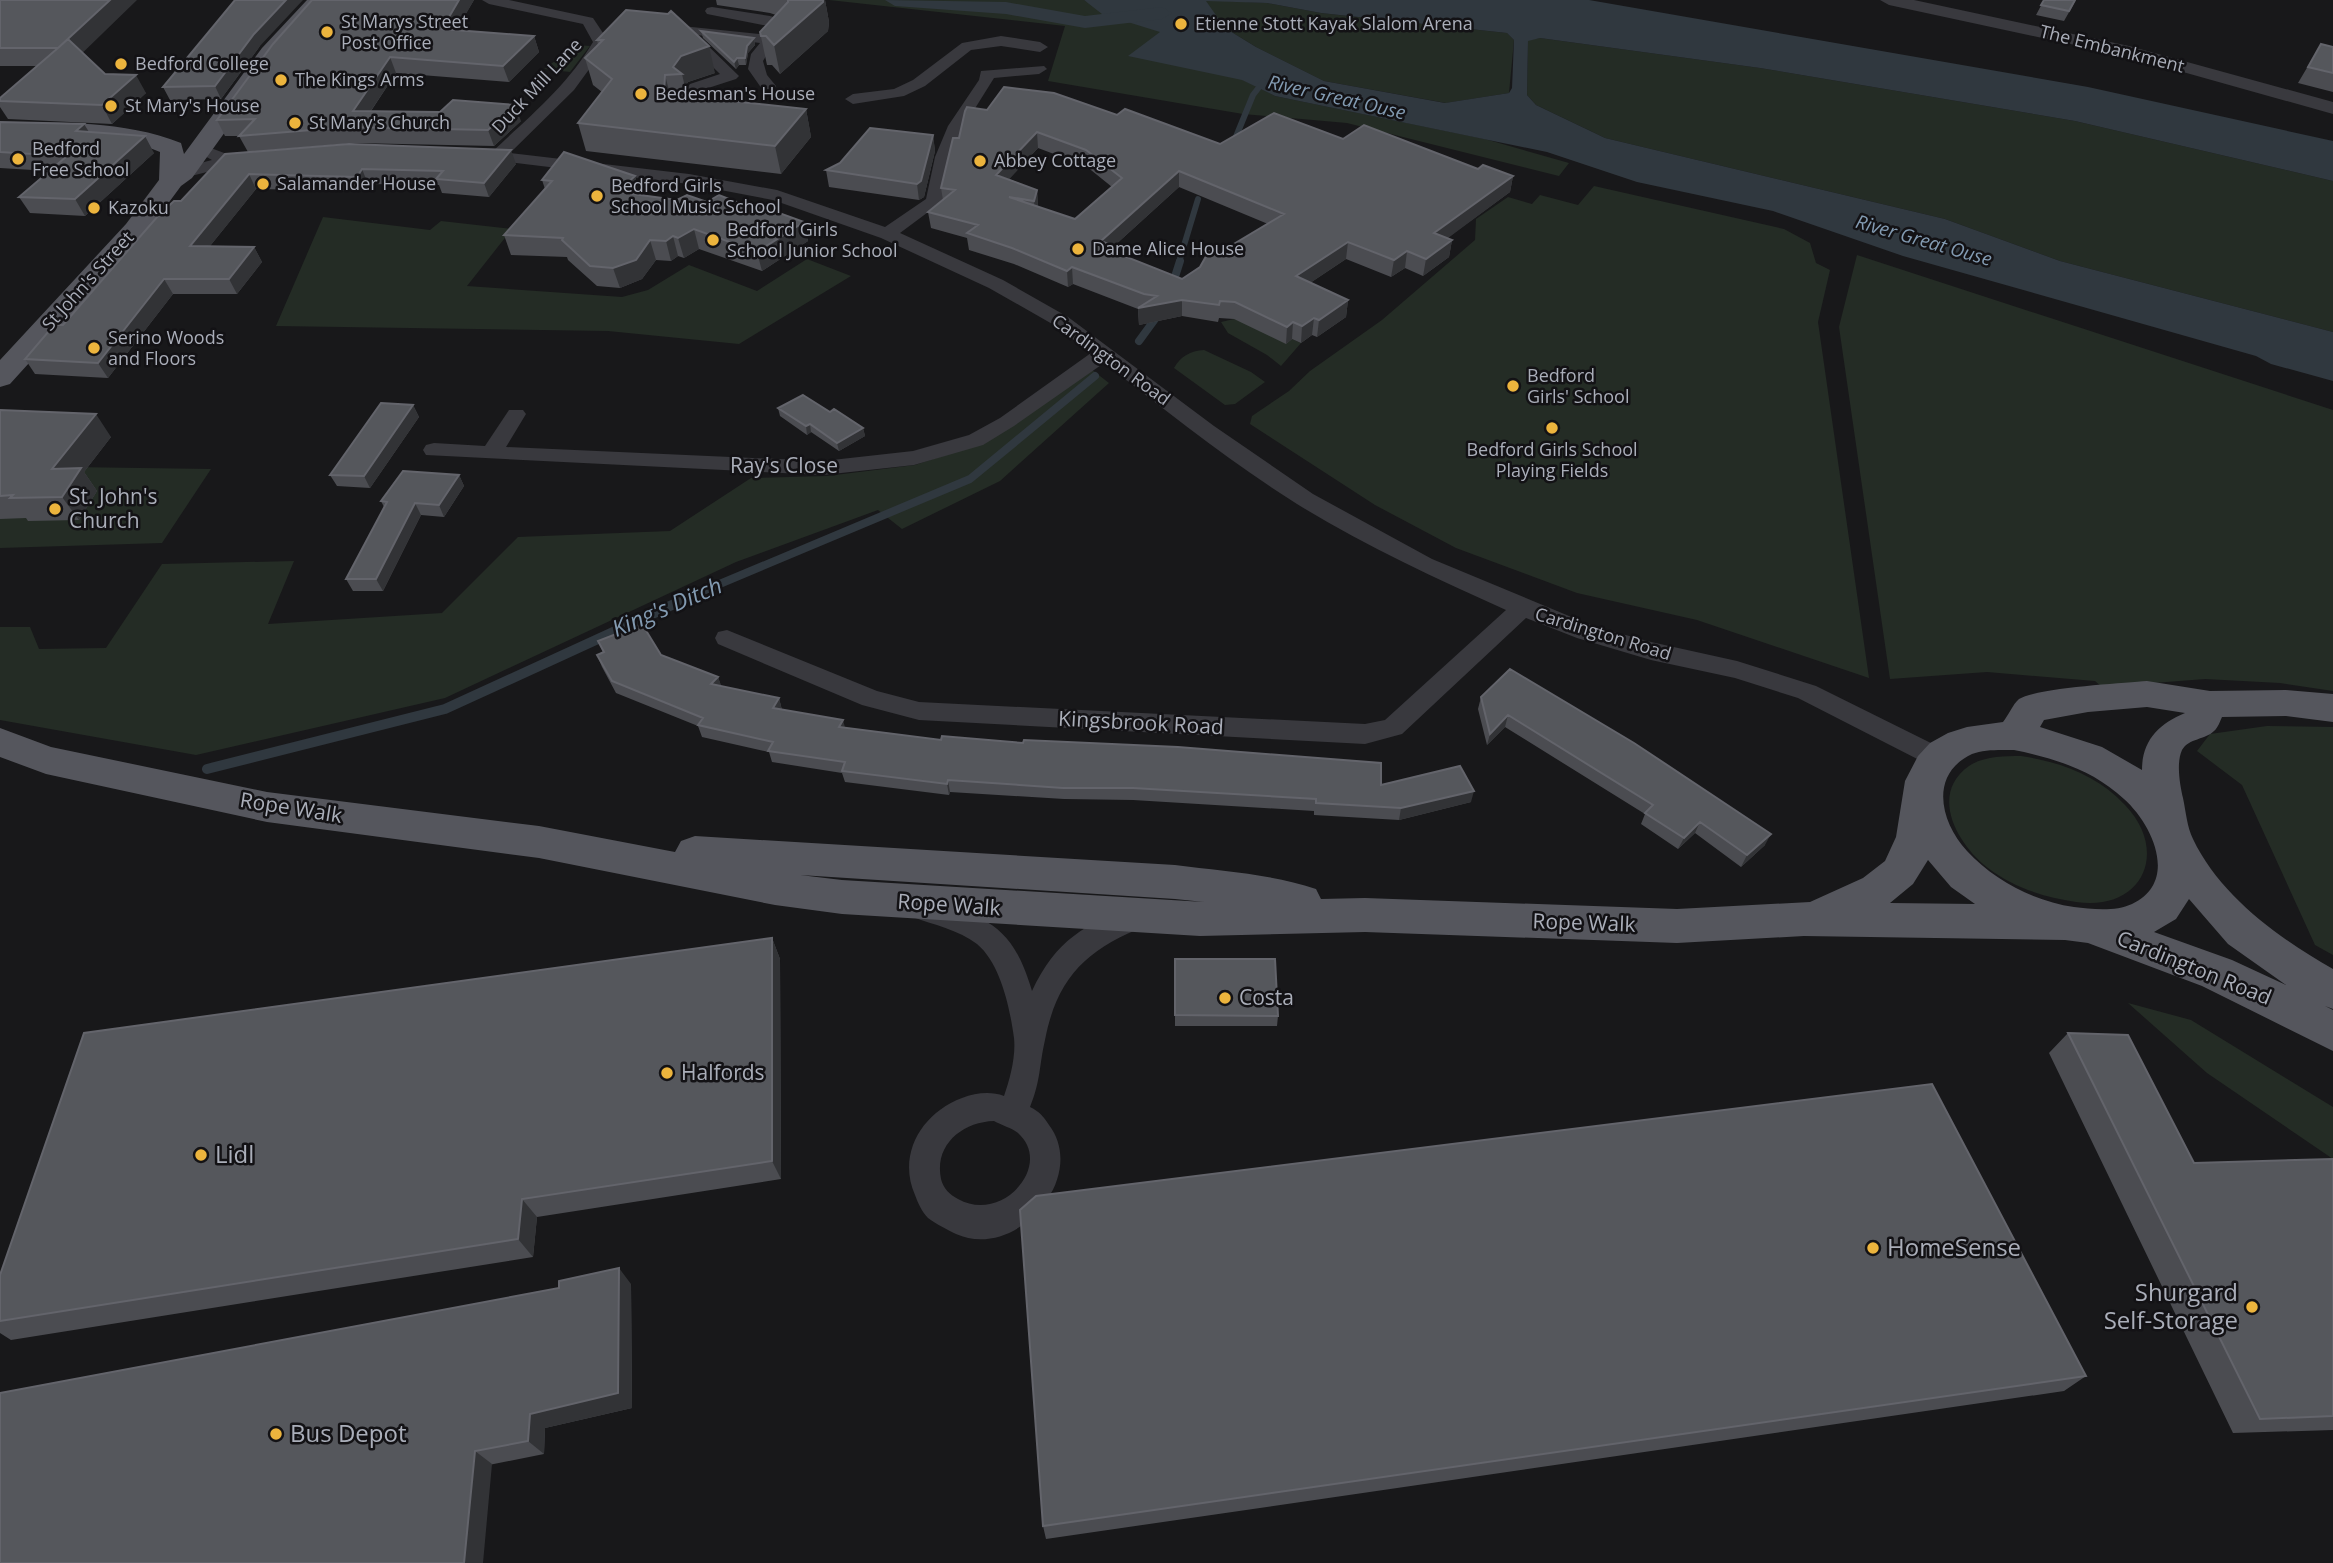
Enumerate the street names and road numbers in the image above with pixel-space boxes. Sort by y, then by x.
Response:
street label: The Embankment [2037,18,2187,78]
street label: Duck Mill Lane [486,33,587,138]
street label: St John's Street [36,225,138,335]
street label: Cardington Road [1048,308,1176,410]
street label: Ray's Close [730,451,838,479]
street label: Cardington Road [1532,601,1674,665]
street label: Kingsbrook Road [1058,704,1225,740]
street label: Rope Walk [238,785,344,829]
street label: Rope Walk [897,886,1001,922]
street label: Rope Walk [1532,906,1636,938]
street label: Cardington Road [2113,923,2276,1011]

